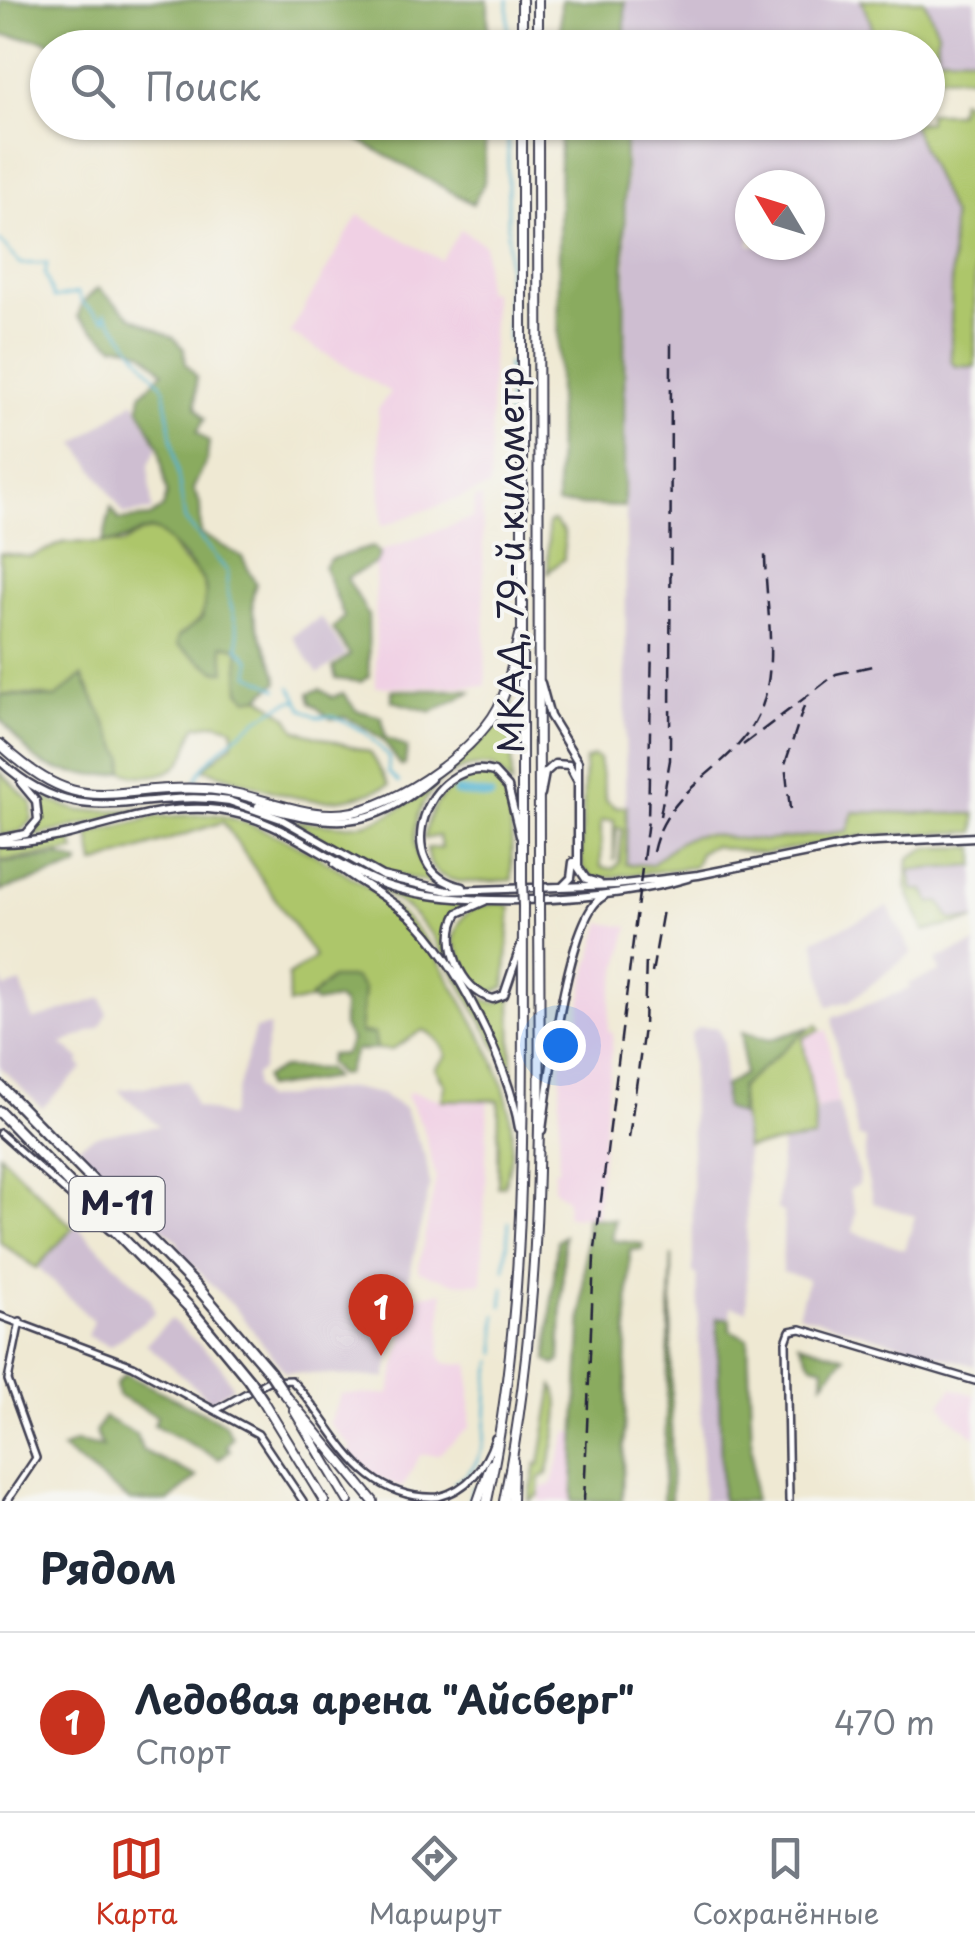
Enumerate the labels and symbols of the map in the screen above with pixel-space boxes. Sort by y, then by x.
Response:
north arrow [735,170,825,260]
street label: МКАД, 79-й километр [483,367,536,753]
your location [535,1020,586,1071]
road number: М-11 [70,1177,164,1231]
pin: 1 [348,1274,414,1356]

